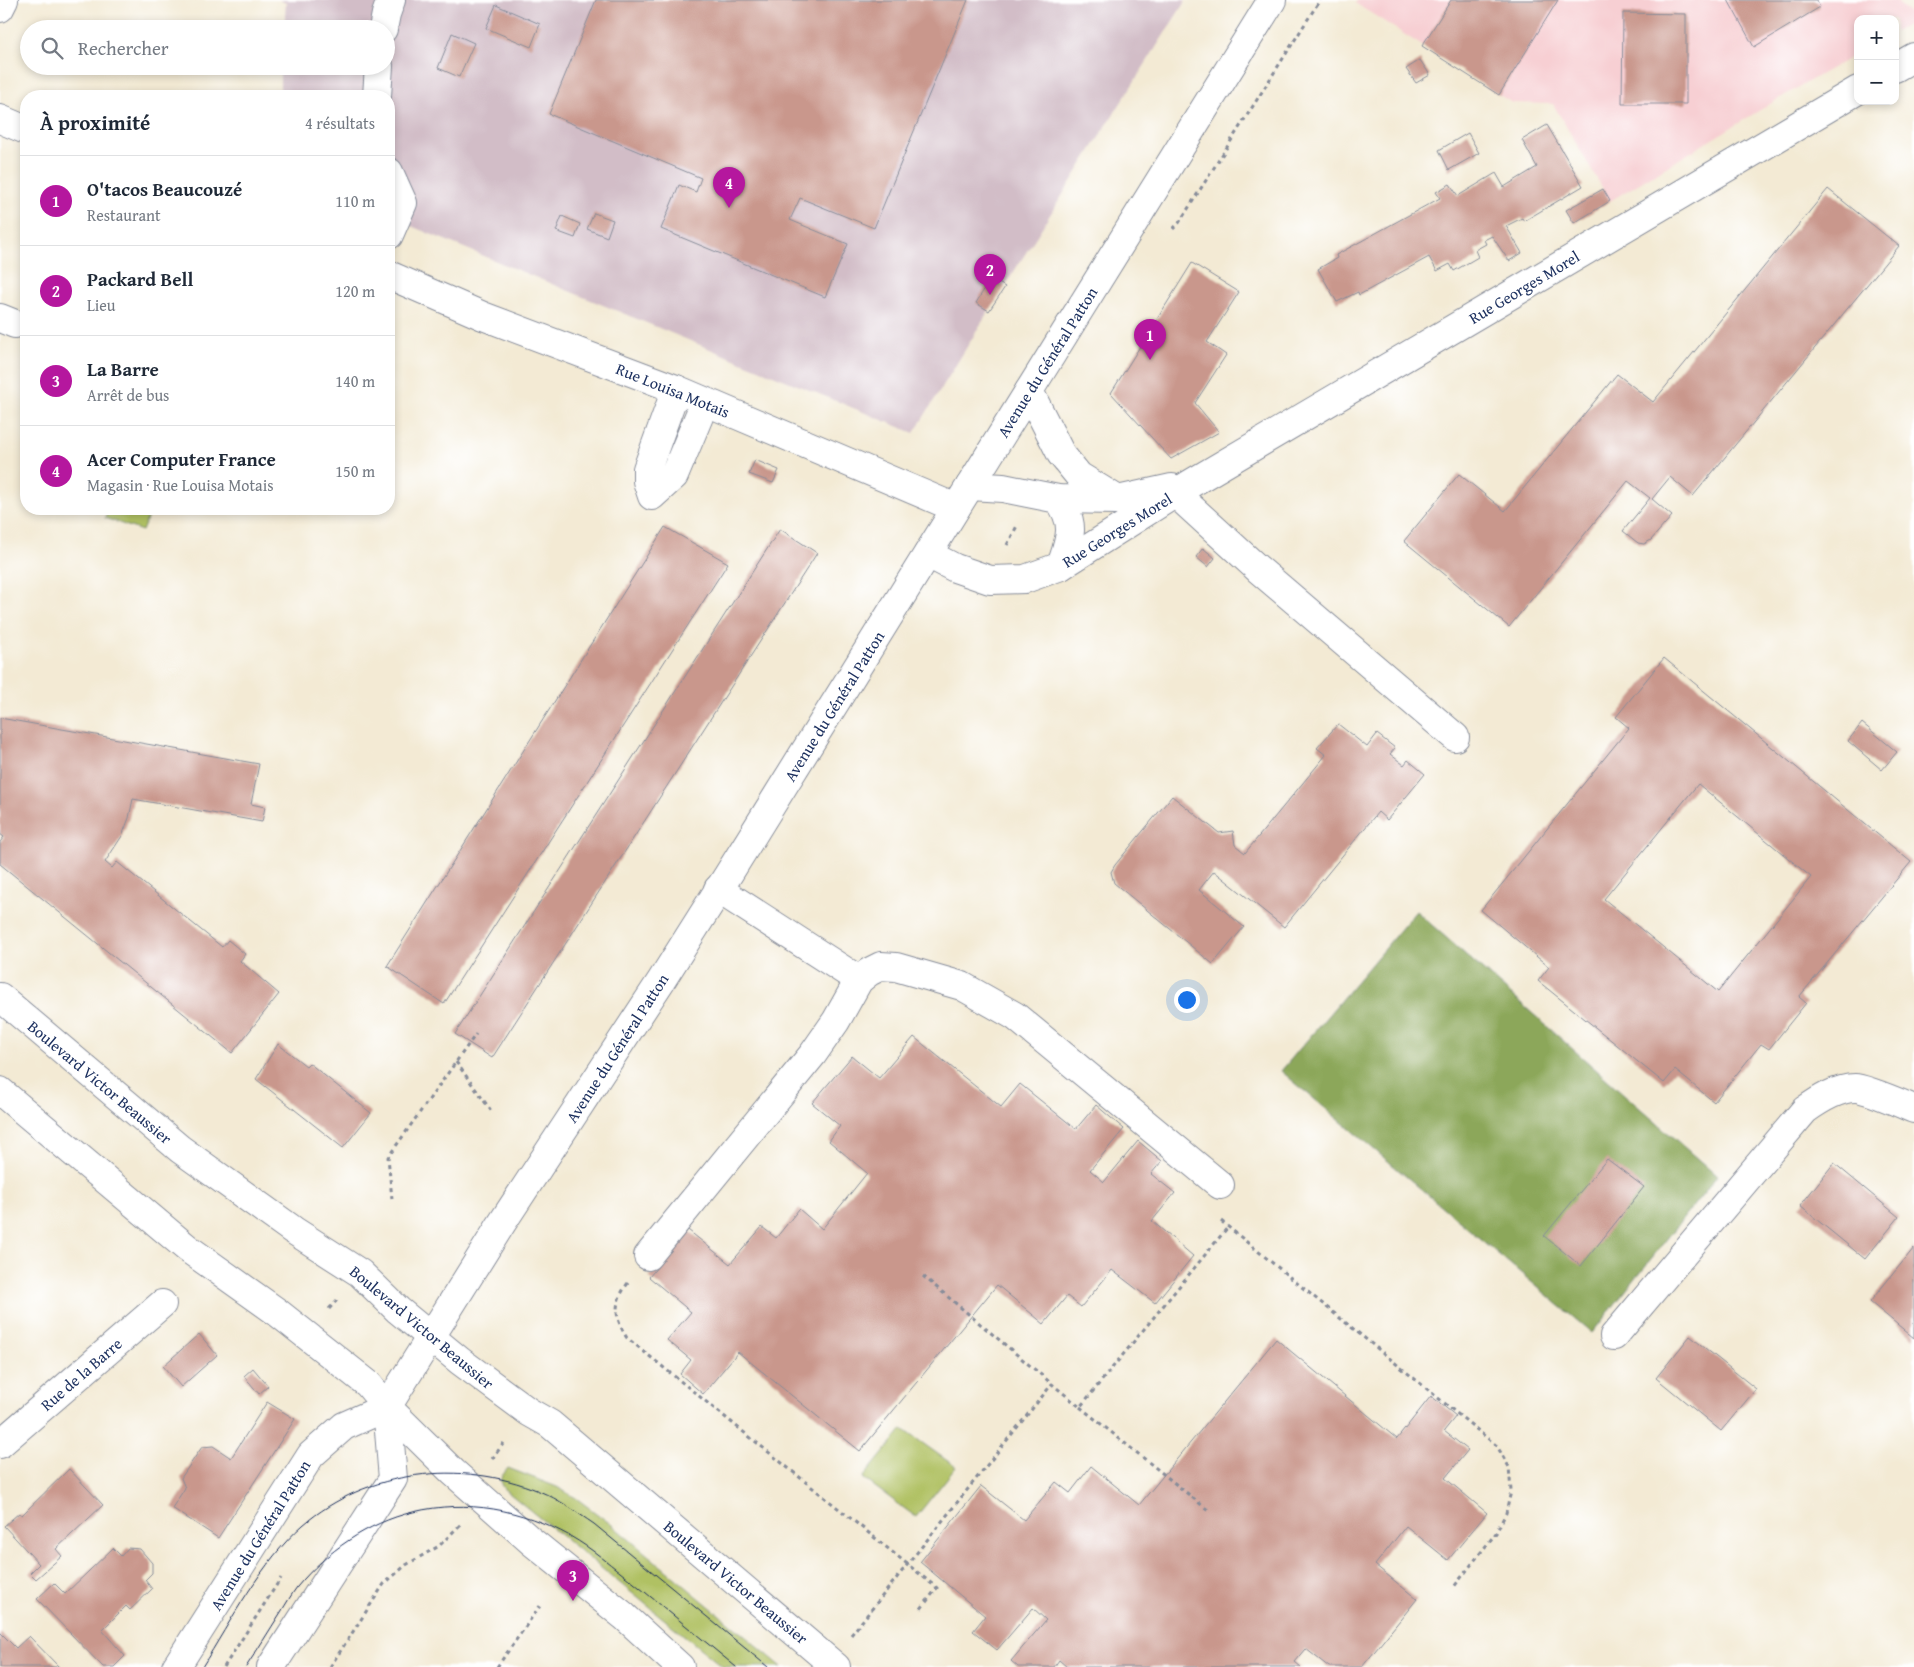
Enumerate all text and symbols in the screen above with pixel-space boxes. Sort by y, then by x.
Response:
map controls [1854,15,1899,105]
button: + [1854,15,1899,60]
search box [20,20,395,75]
icon: search [38,34,66,62]
text: Rechercher [78,34,169,62]
button: − [1854,60,1899,105]
text: À proximité [40,107,150,138]
text: 4 résultats [305,111,375,135]
pin: 4 [713,167,745,208]
text: O'tacos Beaucouzé [87,175,242,203]
text: 1 [52,189,60,213]
text: 110 m [335,189,375,213]
text: Restaurant [87,203,161,227]
street label: Rue Georges Morel [1464,244,1584,330]
pin: 2 [974,254,1006,295]
text: Packard Bell [87,265,193,293]
text: 2 [52,279,60,303]
text: 120 m [335,279,375,303]
street label: Avenue du Général Patton [991,282,1103,442]
text: Lieu [87,293,115,317]
pin: 1 [1134,319,1166,360]
text: La Barre [87,355,159,383]
street label: Rue Louisa Motais [613,356,733,424]
text: 3 [52,369,60,393]
text: 140 m [335,369,375,393]
text: Arrêt de bus [87,383,169,407]
text: Acer Computer France [87,445,276,473]
text: 4 [52,459,60,483]
text: 150 m [335,459,375,483]
text: Magasin · Rue Louisa Motais [87,473,274,497]
street label: Rue Georges Morel [1057,486,1177,573]
street label: Avenue du Général Patton [778,626,890,786]
street label: Avenue du Général Patton [560,969,674,1127]
your location [1174,987,1200,1013]
street label: Boulevard Victor Beaussier [23,1014,178,1150]
street label: Boulevard Victor Beaussier [345,1259,500,1395]
street label: Rue de la Barre [35,1332,127,1416]
street label: Avenue du Général Patton [204,1455,316,1615]
street label: Boulevard Victor Beaussier [659,1514,814,1650]
pin: 3 [557,1560,589,1601]

